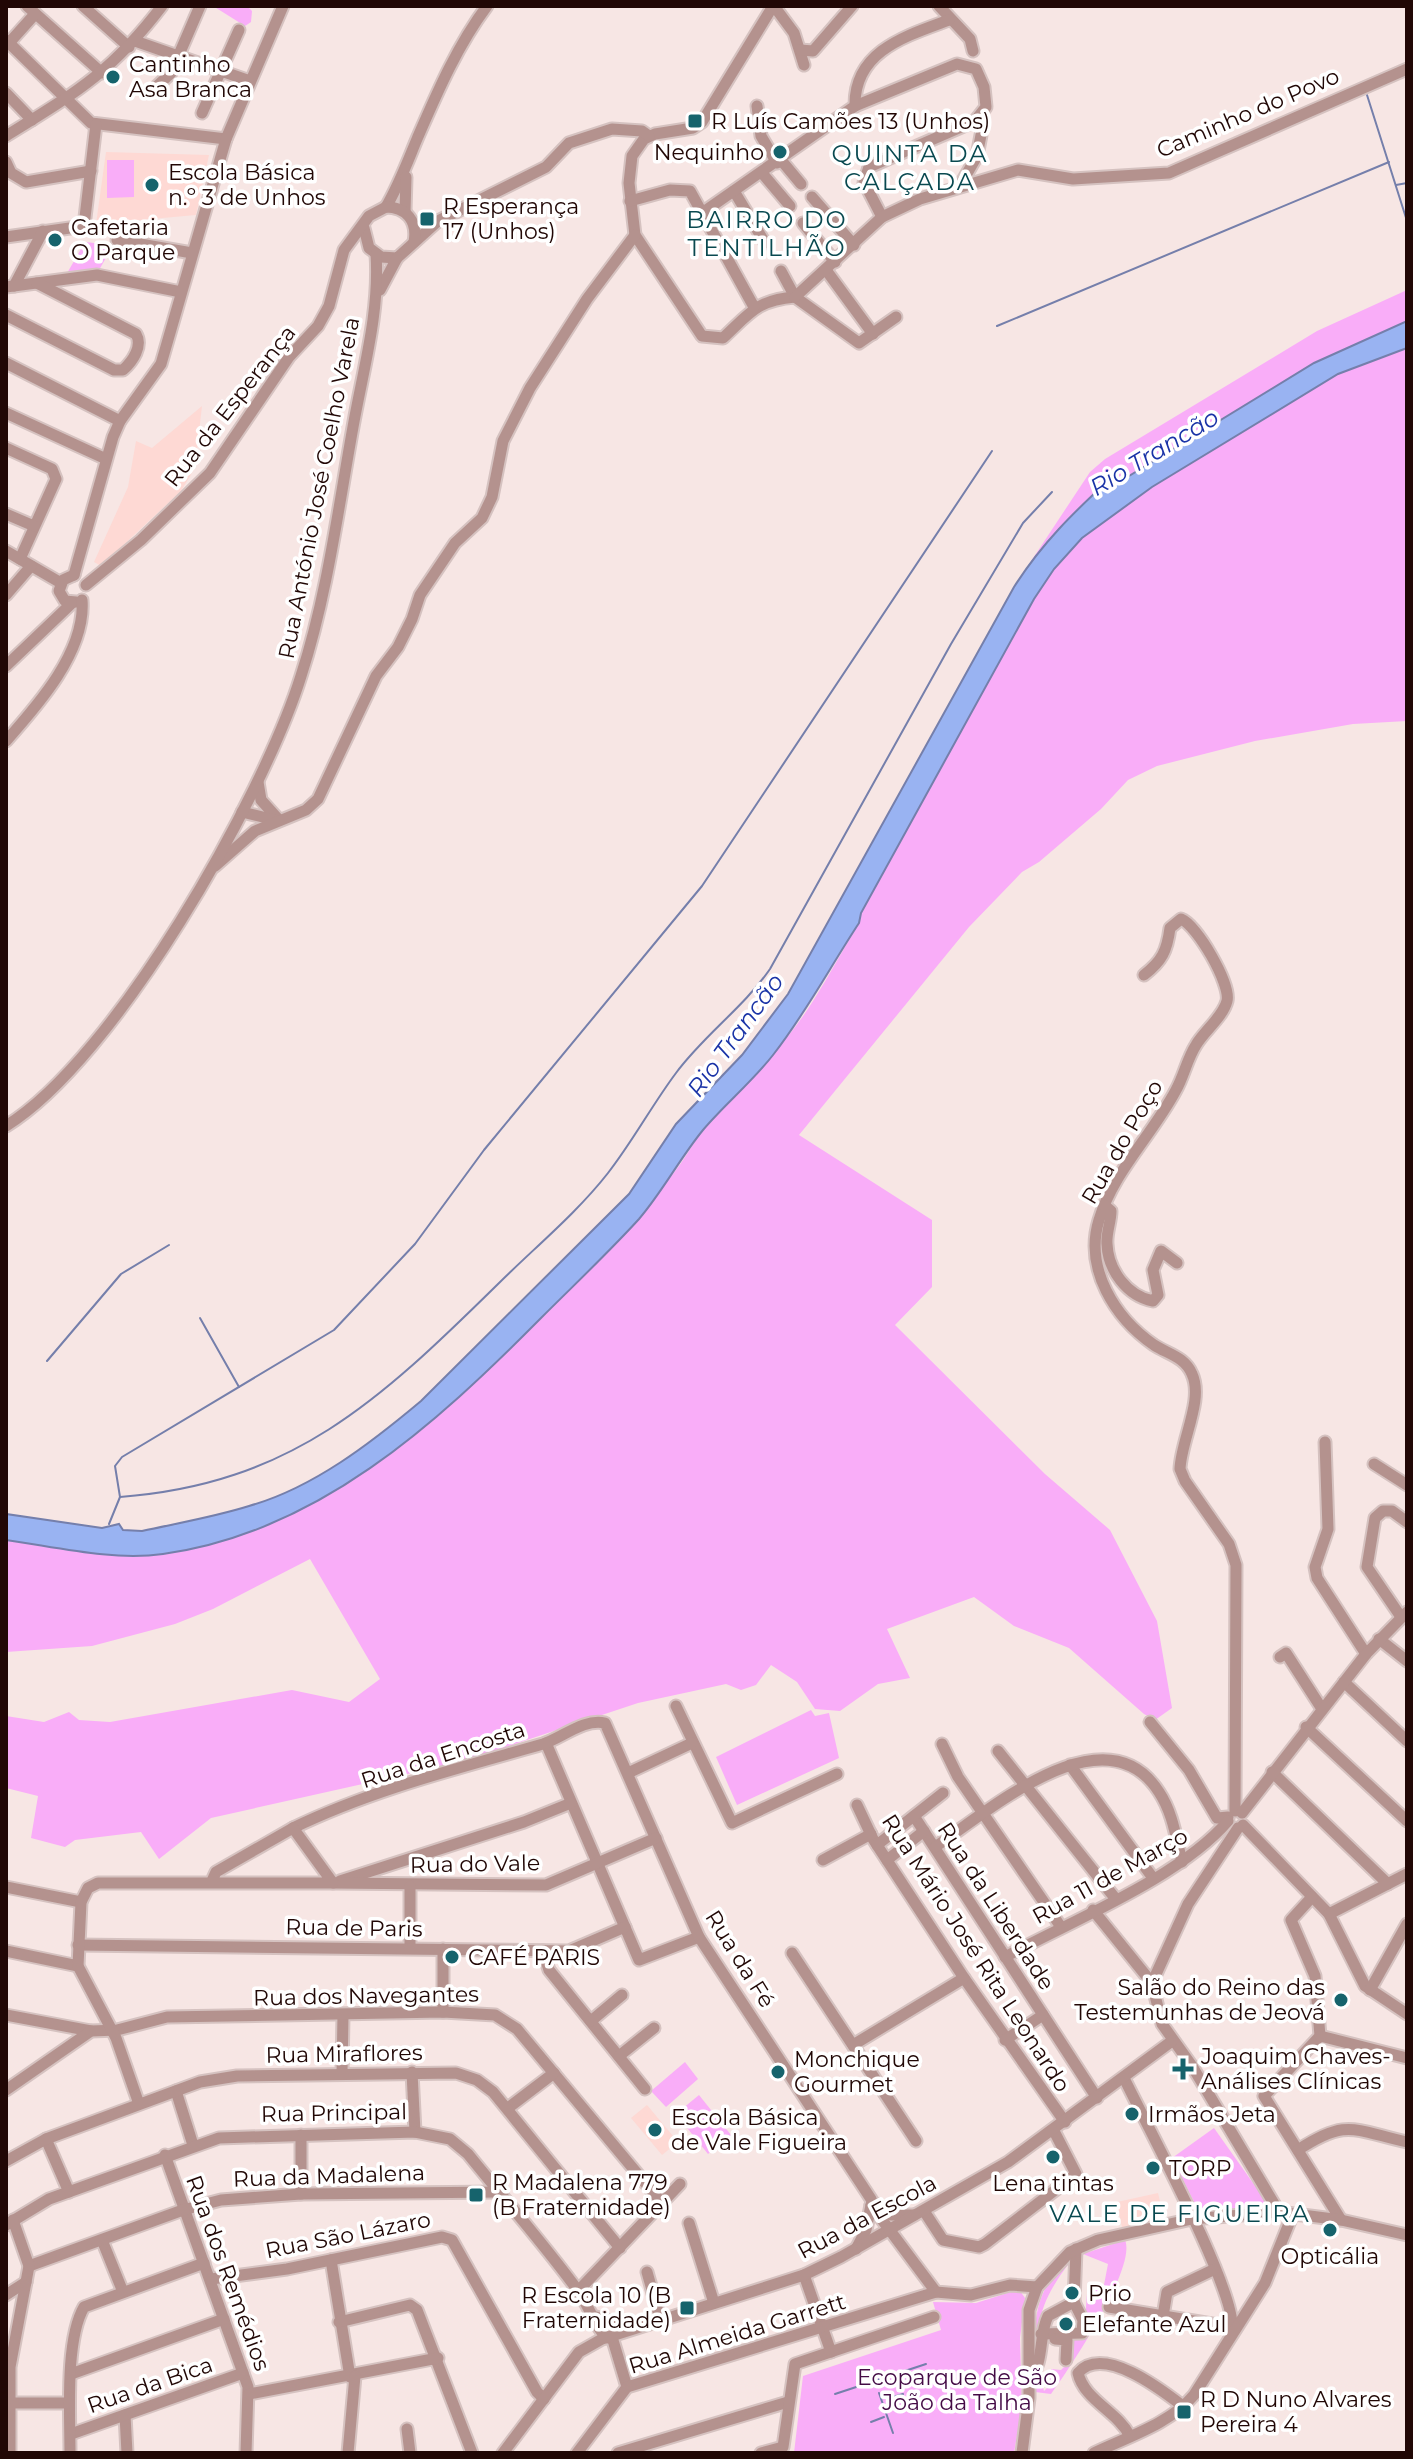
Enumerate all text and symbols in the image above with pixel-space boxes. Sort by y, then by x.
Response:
place label: Cantinho Asa Branca [129,51,252,103]
street label: Caminho do Povo [1153,62,1343,164]
marker: Cantinho Asa Branca [104,68,122,86]
place label: R Luís Camões 13 (Unhos) [711,108,990,135]
marker: R Luís Camões 13 (Unhos) [686,112,704,130]
place label: Nequinho [654,139,764,166]
district label: QUINTA DA CALÇADA [831,139,989,196]
marker: Nequinho [771,143,789,161]
place label: Escola Básica n.º 3 de Unhos [168,159,326,211]
marker: Escola Básica n.º 3 de Unhos [143,176,161,194]
place label: R Esperança 17 (Unhos) [443,193,579,245]
district label: BAIRRO DO TENTILHÃO [686,205,848,262]
marker: R Esperança 17 (Unhos) [418,210,436,228]
place label: Cafetaria O Parque [71,214,175,266]
marker: Cafetaria O Parque [46,231,64,249]
street label: Rua António José Coelho Varela [273,315,365,661]
street label: Rua da Esperança [158,320,302,492]
water label: Rio Trancão [1084,402,1224,502]
water label: Rio Trancão [681,968,789,1102]
street label: Rua do Poço [1076,1075,1168,1209]
street label: Rua da Encosta [358,1716,528,1794]
street label: Rua Mário José Rita Leonardo [876,1809,1076,2097]
street label: Rua da Liberdade [932,1817,1060,1995]
street label: Rua 11 de Março [1028,1822,1192,1930]
street label: Rua do Vale [410,1849,540,1879]
street label: Rua da Fé [699,1905,781,2013]
street label: Rua de Paris [285,1913,423,1943]
place label: CAFÉ PARIS [468,1944,600,1971]
marker: CAFÉ PARIS [443,1948,461,1966]
place label: Salão do Reino das Testemunhas de Jeová [1074,1974,1325,2026]
street label: Rua dos Navegantes [253,1981,479,2011]
marker: Salão do Reino das Testemunhas de Jeová [1332,1991,1350,2009]
street label: Rua Miraflores [265,2039,423,2069]
place label: Joaquim Chaves- Análises Clínicas [1200,2043,1391,2095]
place label: Monchique Gourmet [794,2046,920,2098]
marker: Joaquim Chaves- Análises Clínicas [1172,2058,1194,2080]
marker: Monchique Gourmet [769,2063,787,2081]
street label: Rua Principal [261,2098,407,2128]
place label: Irmãos Jeta [1148,2101,1276,2128]
place label: Escola Básica de Vale Figueira [671,2104,847,2156]
marker: Irmãos Jeta [1123,2105,1141,2123]
marker: Escola Básica de Vale Figueira [646,2121,664,2139]
marker: Lena tintas [1044,2148,1062,2166]
place label: TORP [1169,2155,1232,2182]
street label: Rua da Madalena [233,2159,425,2193]
marker: TORP [1144,2159,1162,2177]
place label: R Madalena 779 (B Fraternidade) [492,2169,671,2221]
street label: Rua da Escola [793,2169,941,2265]
place label: Lena tintas [992,2170,1114,2197]
street label: Rua dos Remédios [180,2172,276,2375]
marker: R Madalena 779 (B Fraternidade) [467,2186,485,2204]
district label: VALE DE FIGUEIRA [1049,2199,1311,2228]
street label: Rua São Lázaro [263,2206,433,2264]
marker: Opticália [1321,2221,1339,2239]
place label: Opticália [1281,2243,1379,2270]
place label: Prio [1088,2280,1132,2307]
place label: R Escola 10 (B Fraternidade) [521,2282,671,2334]
marker: Prio [1063,2284,1081,2302]
street label: Rua Almeida Garrett [625,2288,849,2380]
marker: R Escola 10 (B Fraternidade) [678,2299,696,2317]
place label: Elefante Azul [1082,2311,1226,2338]
marker: Elefante Azul [1057,2315,1075,2333]
street label: Rua da Bica [84,2351,216,2419]
park label: Ecoparque de São João da Talha [857,2364,1057,2416]
place label: R D Nuno Alvares Pereira 4 [1200,2386,1392,2438]
marker: R D Nuno Alvares Pereira 4 [1175,2403,1193,2421]

